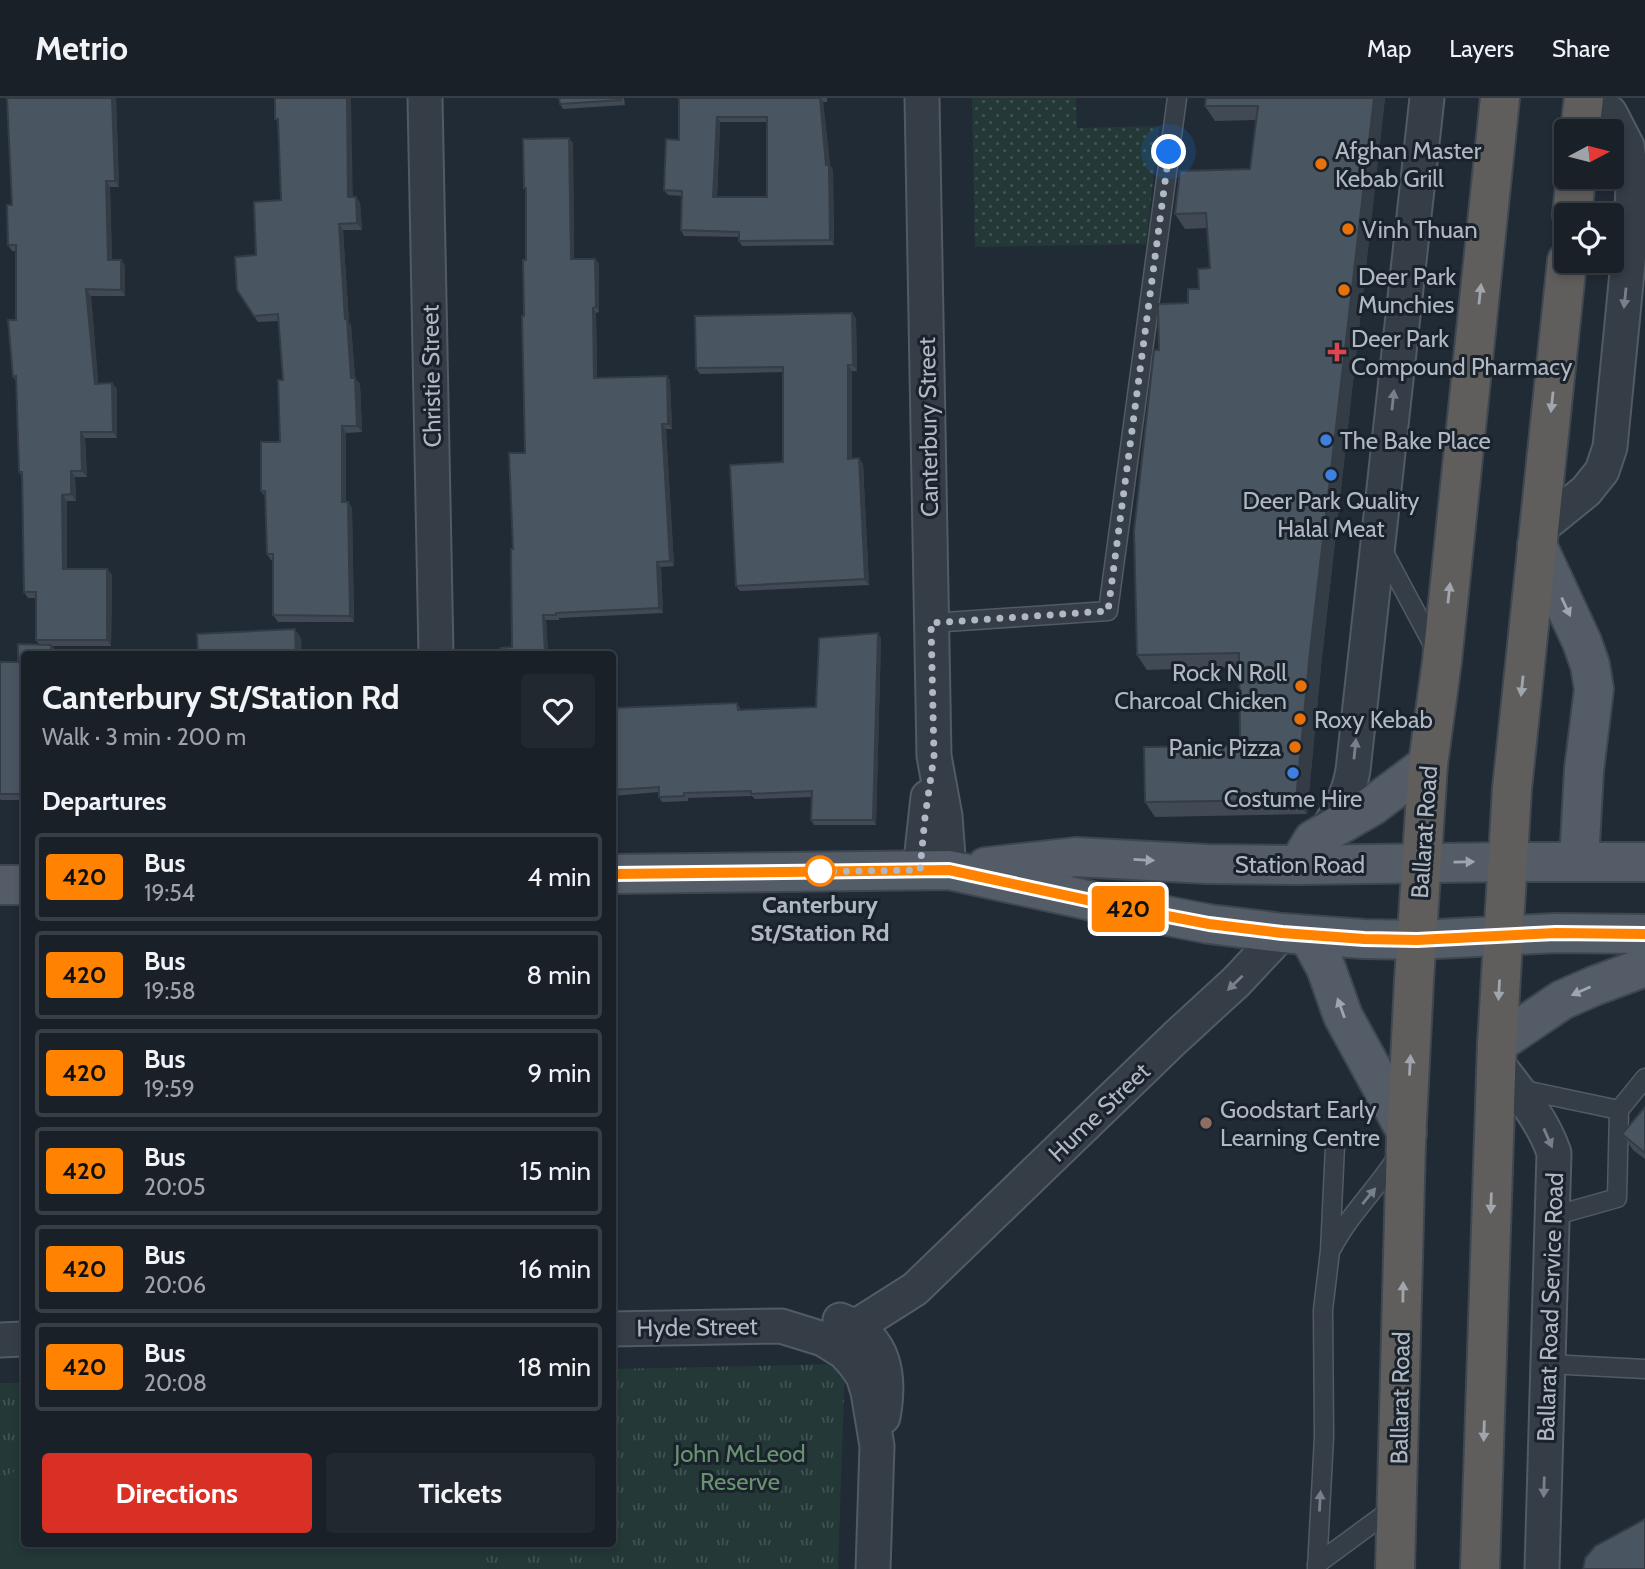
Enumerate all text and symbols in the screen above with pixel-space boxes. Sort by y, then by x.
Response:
text: Metrio [35,28,128,68]
text: Map [1367,34,1411,63]
text: Layers [1449,34,1514,63]
text: Share [1552,34,1610,63]
north arrow [1554,119,1624,189]
map controls [1554,119,1624,273]
your location [1151,134,1186,169]
place label: Afghan Master Kebab Grill [1335,136,1482,193]
marker: Afghan Master Kebab Grill [1313,156,1329,172]
button: locate [1554,203,1624,273]
place label: Vinh Thuan [1362,215,1478,244]
marker: Vinh Thuan [1340,221,1356,237]
place label: Deer Park Munchies [1358,262,1456,319]
marker: Deer Park Munchies [1336,282,1352,298]
one-way arrow [1474,282,1485,304]
one-way arrow [1619,287,1630,309]
street label: Christie Street [415,304,447,448]
place label: Deer Park Compound Pharmacy [1351,324,1572,381]
street label: Canterbury Street [912,337,944,517]
marker: Deer Park Compound Pharmacy [1329,344,1345,360]
one-way arrow [1388,389,1399,411]
one-way arrow [1546,391,1557,413]
place label: The Bake Place [1340,426,1491,455]
marker: The Bake Place [1318,432,1334,448]
marker: Deer Park Quality Halal Meat [1323,467,1339,483]
place label: Deer Park Quality Halal Meat [1243,486,1419,543]
one-way arrow [1444,582,1455,604]
one-way arrow [1560,597,1572,617]
place label: Rock N Roll Charcoal Chicken [1114,658,1287,715]
button: heart [521,674,595,748]
one-way arrow [1516,675,1527,697]
text: Canterbury St/Station Rd [42,677,400,717]
marker: Rock N Roll Charcoal Chicken [1293,678,1309,694]
place label: Roxy Kebab [1314,705,1433,734]
marker: Roxy Kebab [1292,711,1308,727]
text: Walk · 3 min · 200 m [42,723,246,751]
place label: Panic Pizza [1168,733,1281,762]
one-way arrow [1350,737,1361,759]
marker: Panic Pizza [1287,739,1303,755]
marker: Costume Hire [1285,765,1301,781]
street label: Ballarat Road [1405,765,1443,899]
place label: Costume Hire [1224,784,1362,813]
text: Departures [42,785,166,817]
text: Bus [144,847,185,879]
street label: Station Road [1235,850,1365,879]
one-way arrow [1133,855,1155,866]
marker: Canterbury St/Station Rd [805,856,835,886]
one-way arrow [1454,857,1476,868]
text: 4 min [527,861,591,893]
text: 420 [62,862,107,891]
text: 19:54 [144,879,195,907]
line badge: 420 [1088,886,1168,932]
place label: Canterbury St/Station Rd [751,890,889,947]
text: 420 [1106,894,1150,923]
text: Bus [144,945,185,977]
text: 8 min [527,959,591,991]
text: 420 [62,960,107,989]
one-way arrow [1227,974,1244,990]
text: 19:58 [144,977,196,1005]
one-way arrow [1494,979,1505,1001]
one-way arrow [1570,986,1591,997]
one-way arrow [1335,997,1346,1018]
text: Bus [144,1043,185,1075]
one-way arrow [1405,1053,1416,1075]
text: 9 min [528,1057,591,1089]
street label: Hume Street [1042,1057,1156,1167]
text: 420 [62,1058,107,1087]
text: 19:59 [144,1075,195,1103]
place label: Goodstart Early Learning Centre [1220,1095,1380,1152]
marker: Goodstart Early Learning Centre [1198,1115,1214,1131]
one-way arrow [1542,1128,1554,1148]
text: Bus [144,1141,185,1173]
text: 15 min [520,1155,591,1187]
text: 420 [62,1156,107,1185]
street label: Ballarat Road Service Road [1531,1172,1569,1442]
text: 20:05 [144,1173,205,1201]
one-way arrow [1361,1188,1376,1206]
one-way arrow [1486,1193,1497,1215]
text: Bus [144,1239,185,1271]
text: 16 min [519,1253,591,1285]
text: 420 [62,1254,107,1283]
text: 20:06 [144,1271,206,1299]
one-way arrow [1397,1281,1408,1303]
street label: Hyde Street [636,1311,758,1343]
street label: Ballarat Road [1384,1331,1416,1465]
text: Bus [144,1337,185,1369]
text: 18 min [518,1351,591,1383]
text: 420 [62,1352,107,1381]
text: 20:08 [144,1369,207,1397]
one-way arrow [1478,1420,1490,1442]
park label: John McLeod Reserve [673,1439,806,1496]
button: Directions [42,1453,312,1533]
button: Tickets [326,1453,595,1533]
one-way arrow [1539,1476,1550,1498]
one-way arrow [1315,1490,1326,1512]

